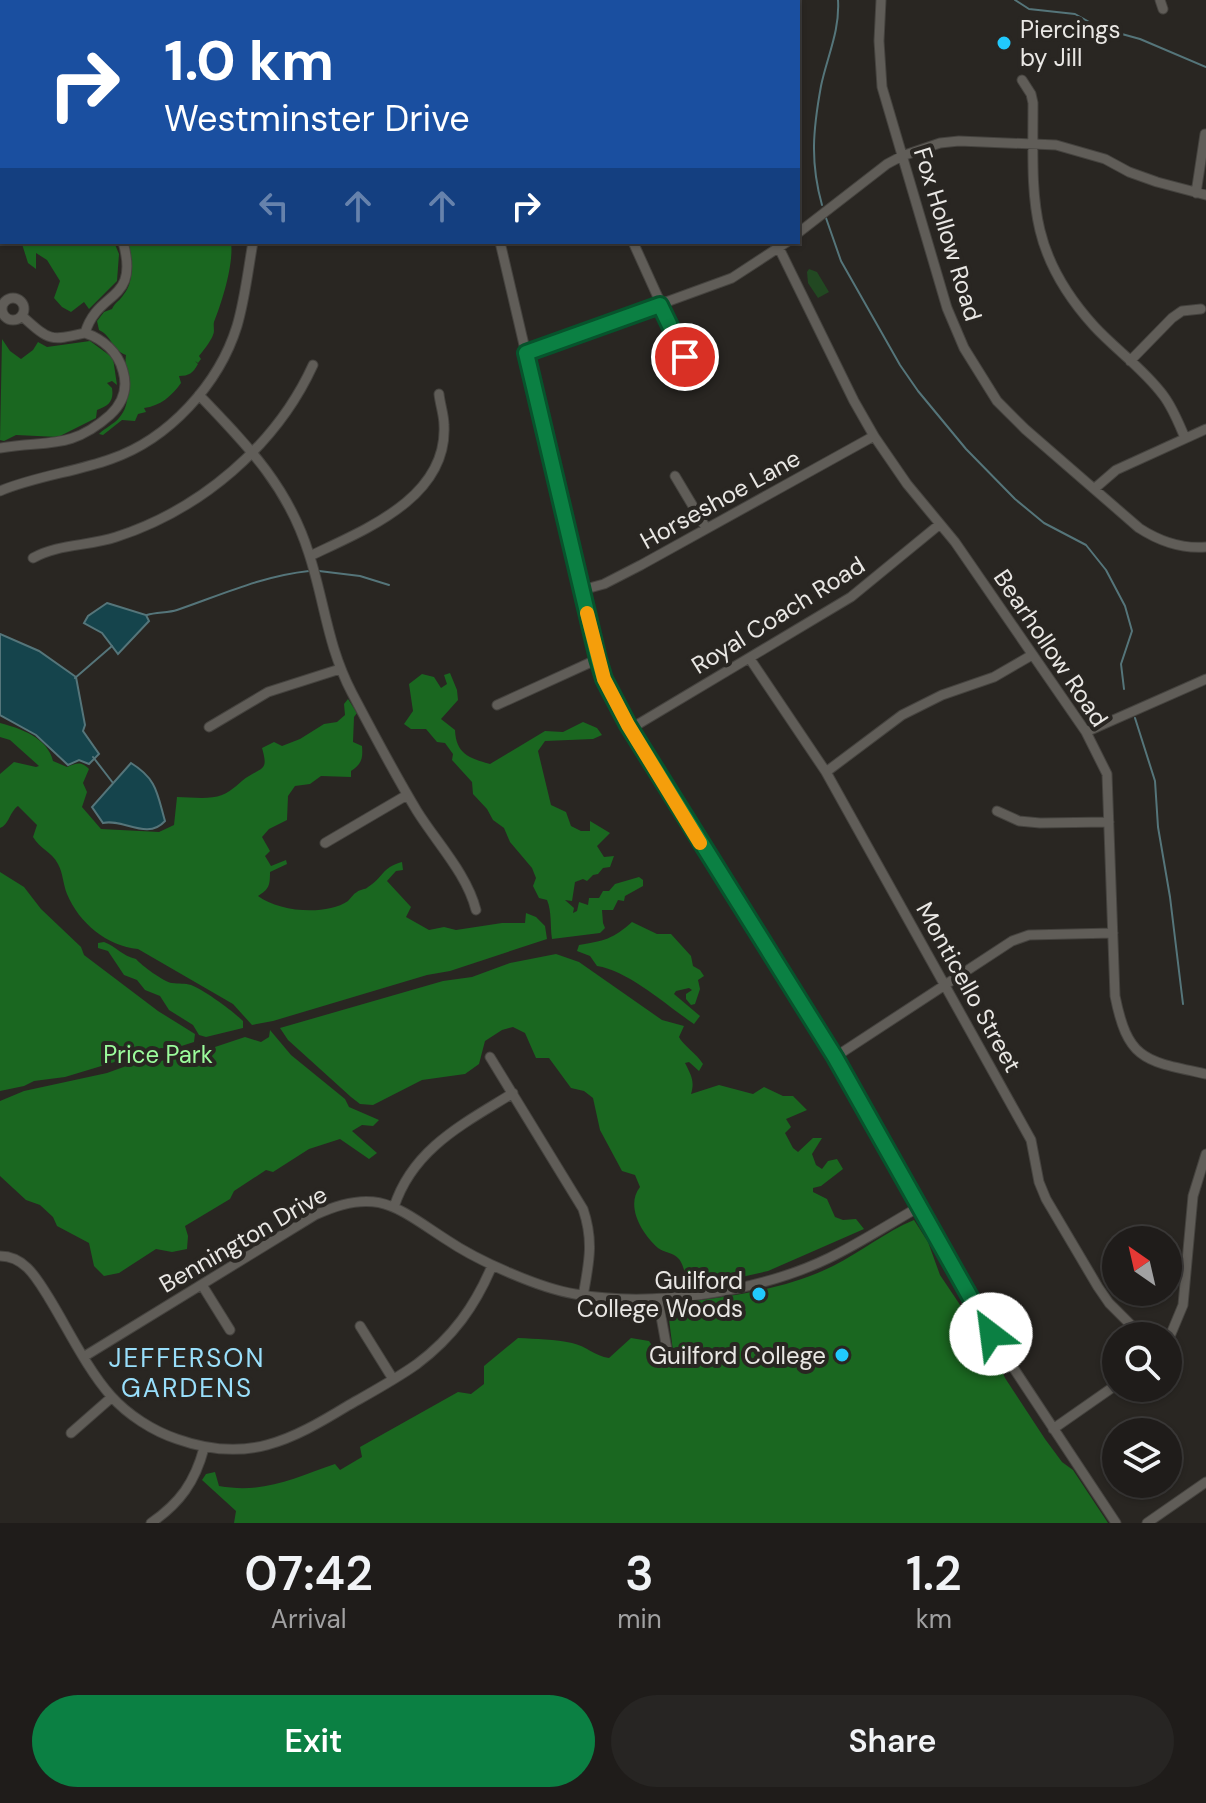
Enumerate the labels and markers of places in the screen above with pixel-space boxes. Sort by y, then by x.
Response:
place label: Piercings by Jill [1020,14,1120,73]
marker: Piercings by Jill [995,34,1013,52]
pin [651,323,719,391]
place label: Guilford College Woods [577,1265,743,1324]
marker: Guilford College Woods [750,1285,768,1303]
place label: Guilford College [649,1340,826,1371]
marker: Guilford College [833,1346,851,1364]

